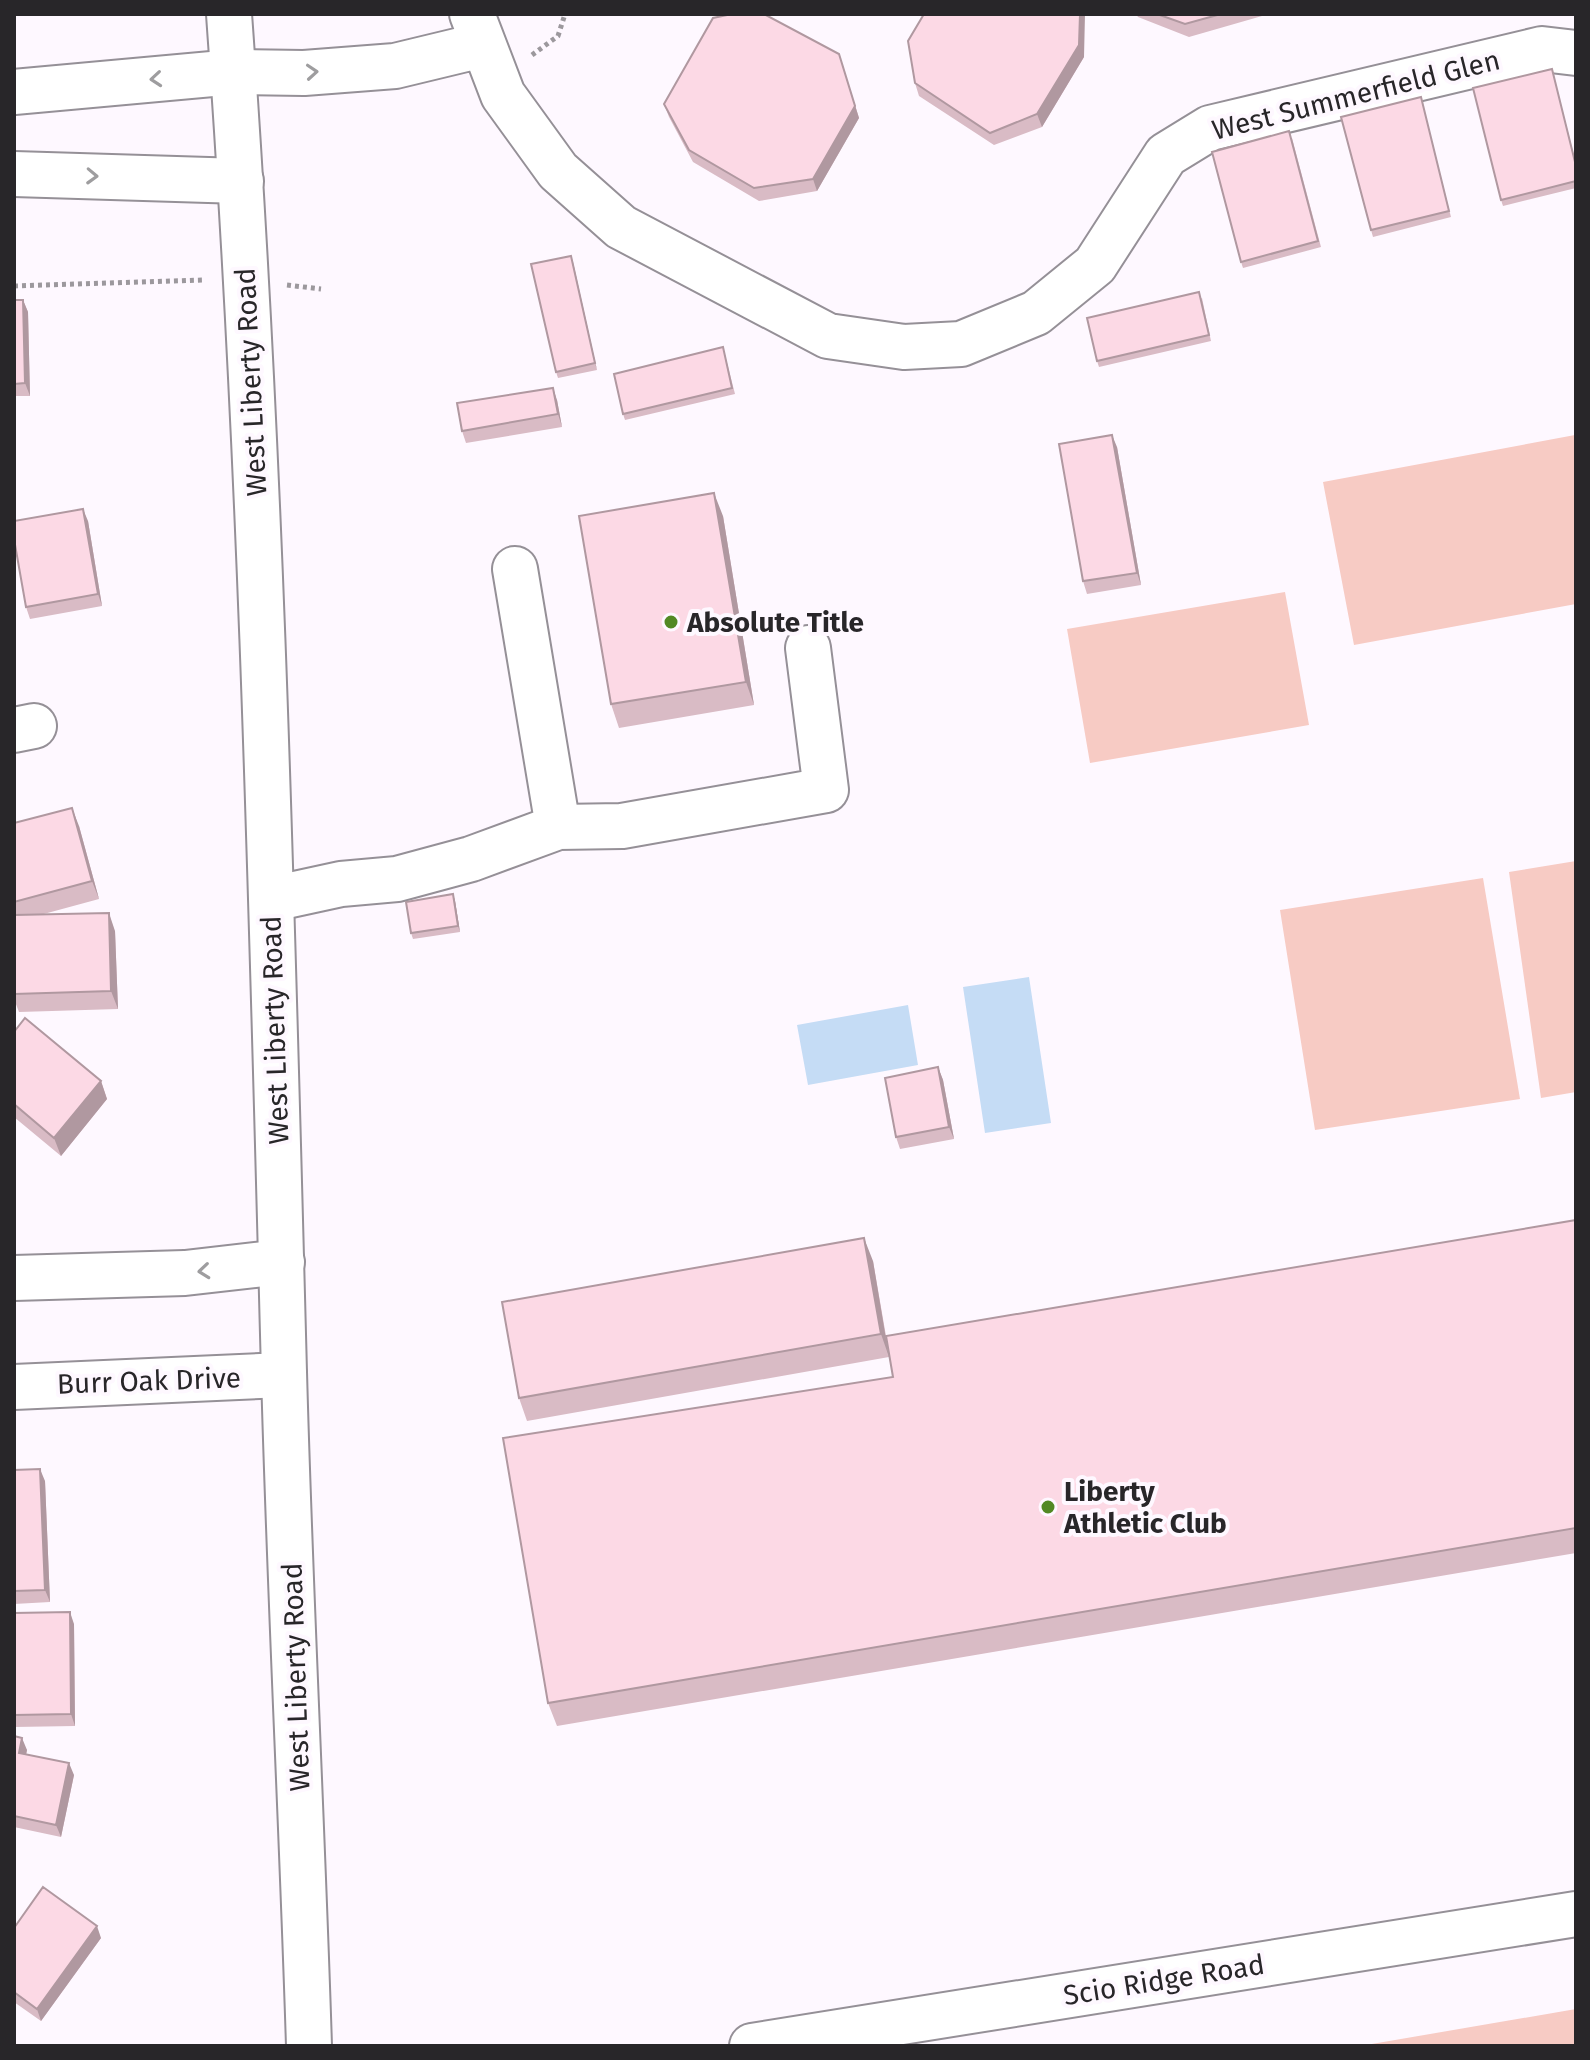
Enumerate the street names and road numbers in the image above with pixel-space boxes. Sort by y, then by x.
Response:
street label: West Summerfield Glen [1209,43,1503,147]
street label: West Liberty Road [229,267,273,497]
street label: West Liberty Road [255,915,295,1145]
street label: Burr Oak Drive [56,1361,242,1401]
street label: West Liberty Road [276,1562,316,1792]
street label: Scio Ridge Road [1061,1948,1267,2012]

